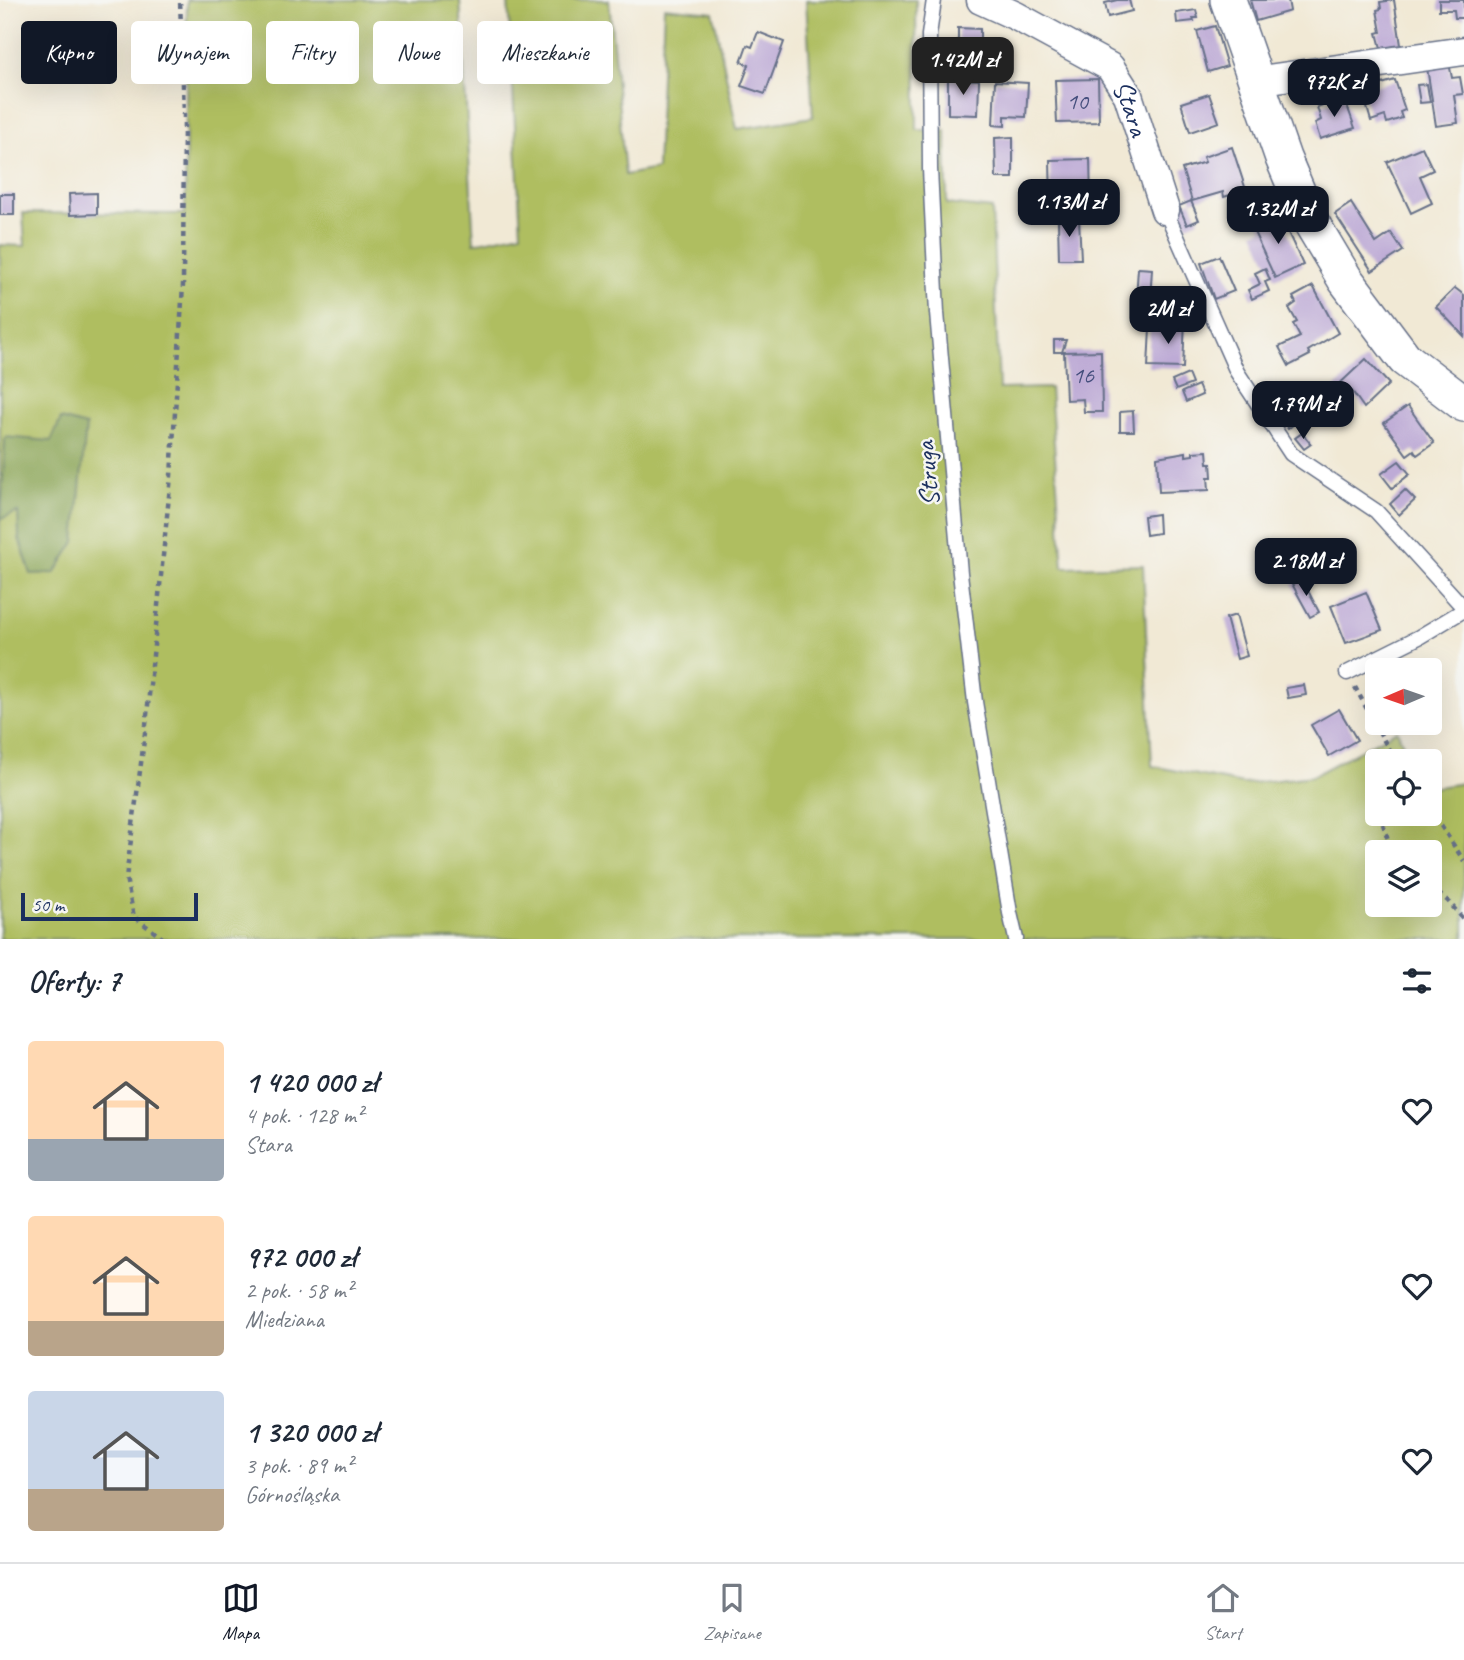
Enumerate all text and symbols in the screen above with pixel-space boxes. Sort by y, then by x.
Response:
chip: Kupno [21,21,117,84]
chip: Wynajem [131,21,252,84]
chip: Filtry [266,21,359,84]
chip: Nowe [373,21,463,84]
chip: Mieszkanie [477,21,613,84]
pin: 1.42M zł [891,38,1035,97]
text: 1.42M zł [928,45,998,74]
pin: 972K zł [1269,60,1399,119]
text: 972K zł [1304,67,1364,96]
street label: Stara [1105,73,1158,142]
house number: 10 [1066,86,1090,116]
pin: 1.13M zł [997,180,1141,239]
text: 1.13M zł [1034,187,1104,216]
pin: 1.32M zł [1206,187,1350,246]
text: 1.32M zł [1243,194,1313,223]
pin: 2M zł [1119,286,1217,346]
text: 2M zł [1145,294,1191,323]
house number: 16 [1072,360,1095,390]
pin: 1.79M zł [1231,382,1375,441]
text: 1.79M zł [1268,389,1338,418]
street label: Struga [907,438,947,508]
pin: 2.18M zł [1234,538,1378,598]
text: 2.18M zł [1271,546,1341,575]
north arrow [1365,658,1442,735]
map controls [1365,658,1442,917]
button: locate [1365,749,1442,826]
button: layers [1365,840,1442,917]
scale bar [21,890,198,922]
text: 50 m [32,893,64,917]
text: Oferty: 7 [28,962,120,1000]
icon: filters [1398,962,1436,1000]
text: 1 420 000 zł [245,1063,377,1101]
icon: home [84,1069,168,1153]
icon: heart [1398,1092,1436,1130]
text: 4 pok. · 128 m² [245,1101,363,1130]
text: Stara [245,1130,292,1159]
text: 972 000 zł [245,1238,356,1276]
icon: home [84,1244,168,1328]
icon: heart [1398,1267,1436,1305]
text: 2 pok. · 58 m² [245,1276,353,1305]
text: Miedziana [245,1305,324,1334]
text: 1 320 000 zł [245,1413,377,1451]
icon: home [84,1419,168,1503]
icon: heart [1398,1442,1436,1480]
text: 3 pok. · 89 m² [245,1451,353,1480]
text: Górnośląska [245,1480,339,1509]
tab: Mapa [222,1579,260,1645]
tab: Zapisane [703,1579,761,1645]
tab: Start [1204,1579,1242,1645]

